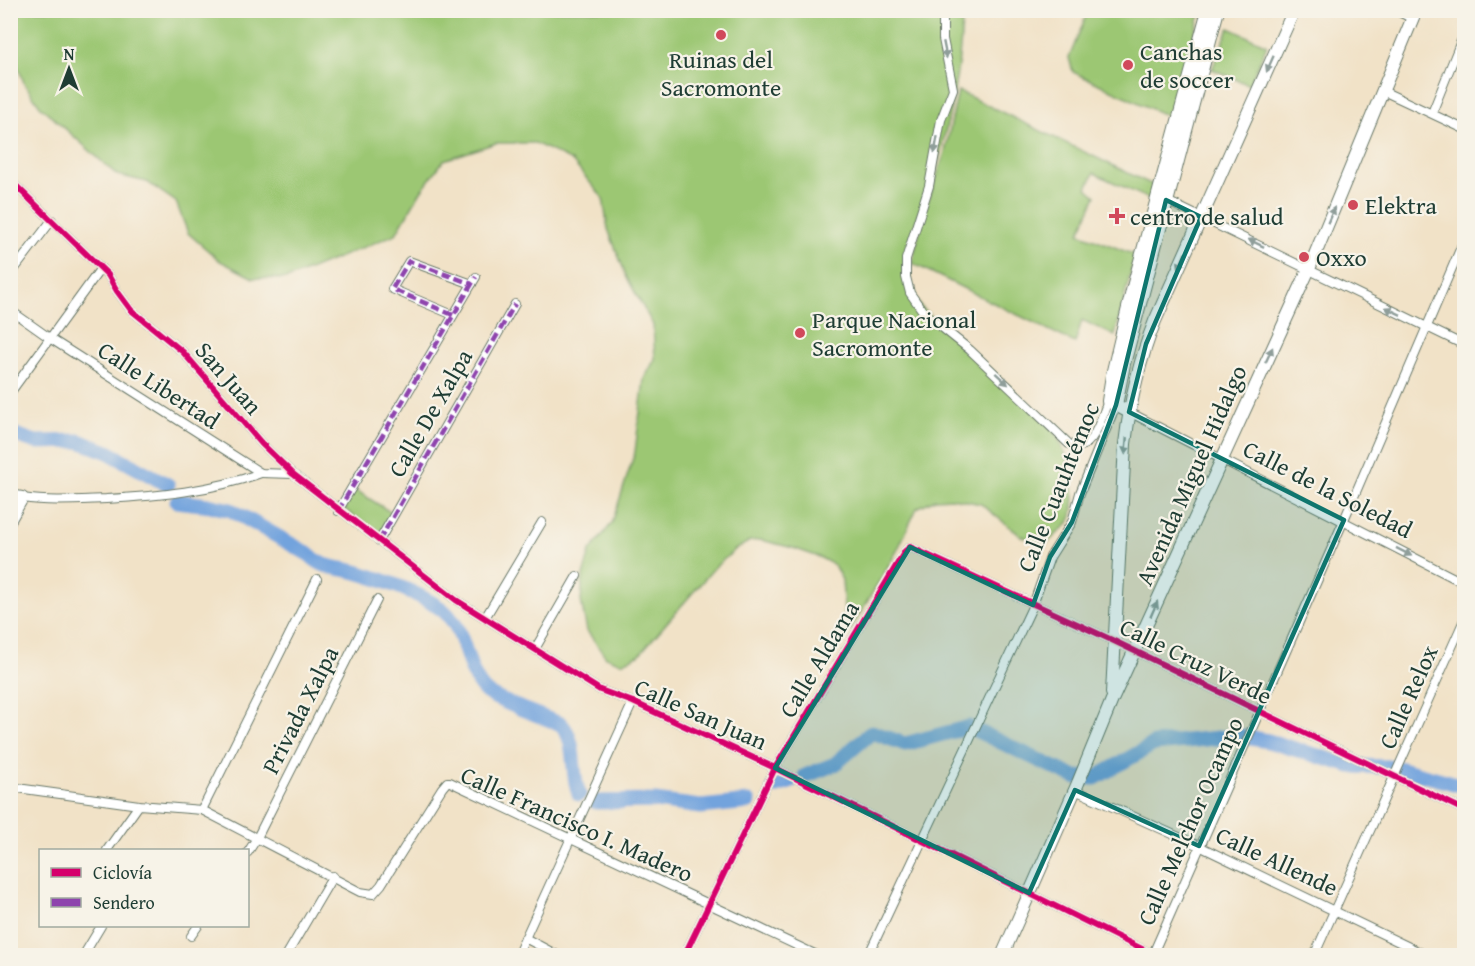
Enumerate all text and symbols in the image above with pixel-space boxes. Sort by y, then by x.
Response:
marker: Ruinas del Sacromonte [714,28,728,42]
place label: Canchas de soccer [1140,34,1234,97]
north arrow [39,39,99,99]
one-way arrow [941,41,950,60]
text: N [64,42,75,66]
place label: Ruinas del Sacromonte [661,42,781,105]
one-way arrow [1265,55,1275,73]
marker: Canchas de soccer [1121,58,1135,72]
one-way arrow [931,136,940,155]
place label: Elektra [1365,188,1437,223]
marker: Elektra [1346,198,1360,212]
place label: centro de salud [1130,199,1284,234]
one-way arrow [1326,205,1336,223]
marker: centro de salud [1108,207,1126,225]
one-way arrow [1247,239,1265,249]
place label: Oxxo [1316,240,1367,275]
marker: Oxxo [1297,250,1311,264]
one-way arrow [1177,252,1186,270]
place label: Parque Nacional Sacromonte [812,302,976,365]
one-way arrow [1384,306,1402,316]
marker: Parque Nacional Sacromonte [793,326,807,340]
street label: Calle Libertad [91,332,227,438]
street label: San Juan [187,334,271,423]
street label: Calle De Xalpa [379,342,481,484]
one-way arrow [1264,346,1273,363]
street label: Avenida Miguel Hidalgo [1127,359,1255,591]
one-way arrow [994,372,1009,385]
street label: Calle Cuauhtémoc [1008,396,1108,577]
street label: Calle de la Soledad [1237,431,1419,547]
one-way arrow [1121,437,1130,456]
one-way arrow [1395,547,1412,557]
street label: Calle Aldama [770,593,868,724]
one-way arrow [1149,600,1158,617]
street label: Calle Cruz Verde [1114,609,1278,713]
street label: Calle Relox [1370,639,1447,754]
street label: Privada Xalpa [253,640,347,780]
street label: Calle San Juan [629,669,773,759]
street label: Calle Melchor Ocampo [1128,711,1252,931]
street label: Calle Francisco I. Madero [455,757,699,891]
street label: Calle Allende [1210,817,1344,905]
legend [39,849,249,927]
text: Ciclovía [93,859,152,886]
text: Sendero [93,889,155,916]

